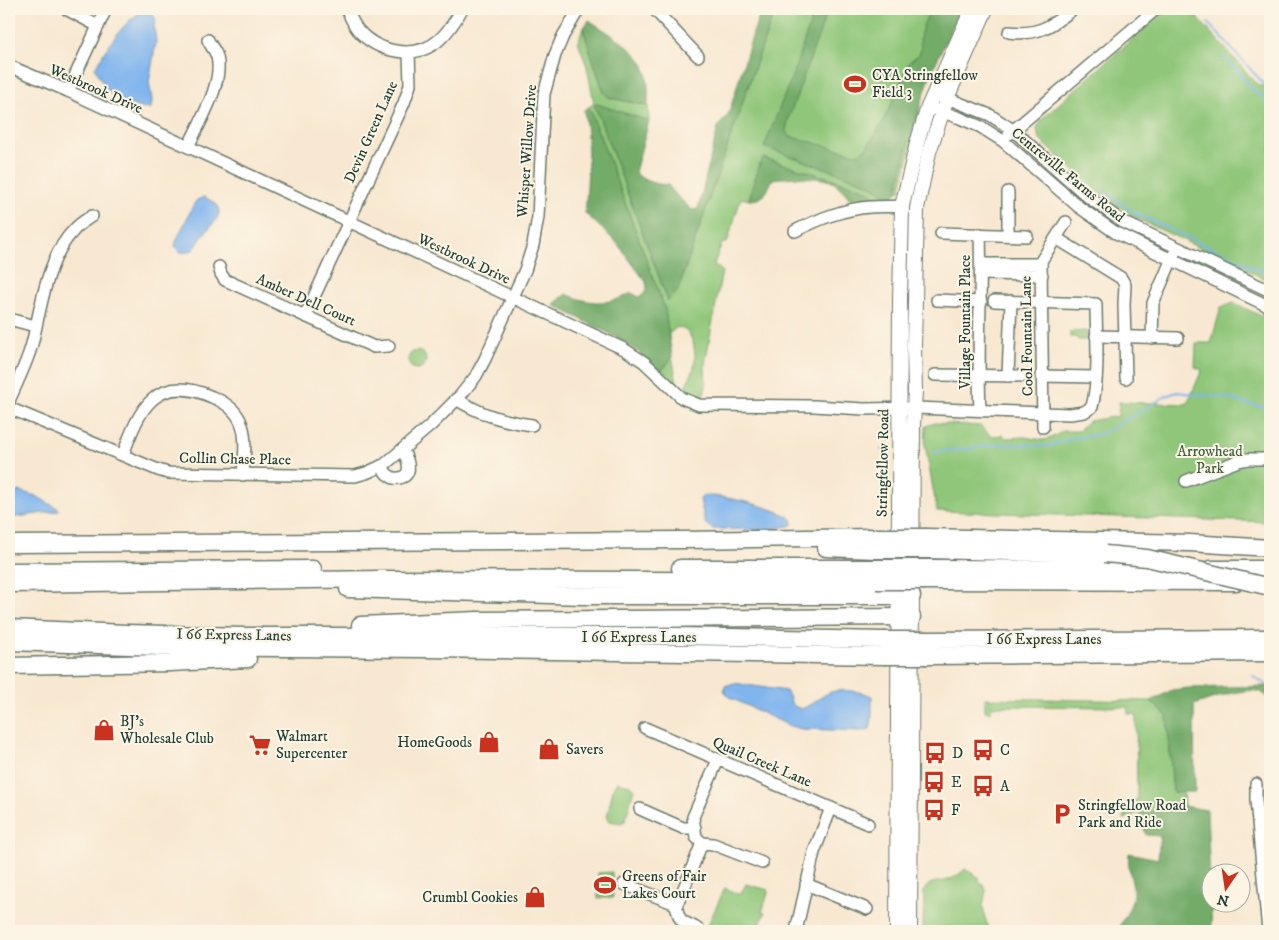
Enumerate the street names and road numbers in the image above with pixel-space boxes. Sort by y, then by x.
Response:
street label: Westbrook Drive [45,60,146,118]
street label: Devin Green Lane [340,78,402,186]
street label: Whisper Willow Drive [513,84,541,219]
street label: Centreville Farms Road [1007,123,1129,227]
street label: Westbrook Drive [414,229,513,289]
street label: Village Fountain Place [956,255,975,390]
street label: Amber Dell Court [253,269,359,331]
street label: Cool Fountain Lane [1016,276,1038,396]
street label: Stringfellow Road [873,408,893,517]
street label: Collin Chase Place [179,449,291,469]
street label: I 66 Express Lanes [176,624,292,646]
street label: I 66 Express Lanes [582,628,696,647]
street label: I 66 Express Lanes [987,630,1101,649]
street label: Quail Creek Lane [709,733,815,791]

